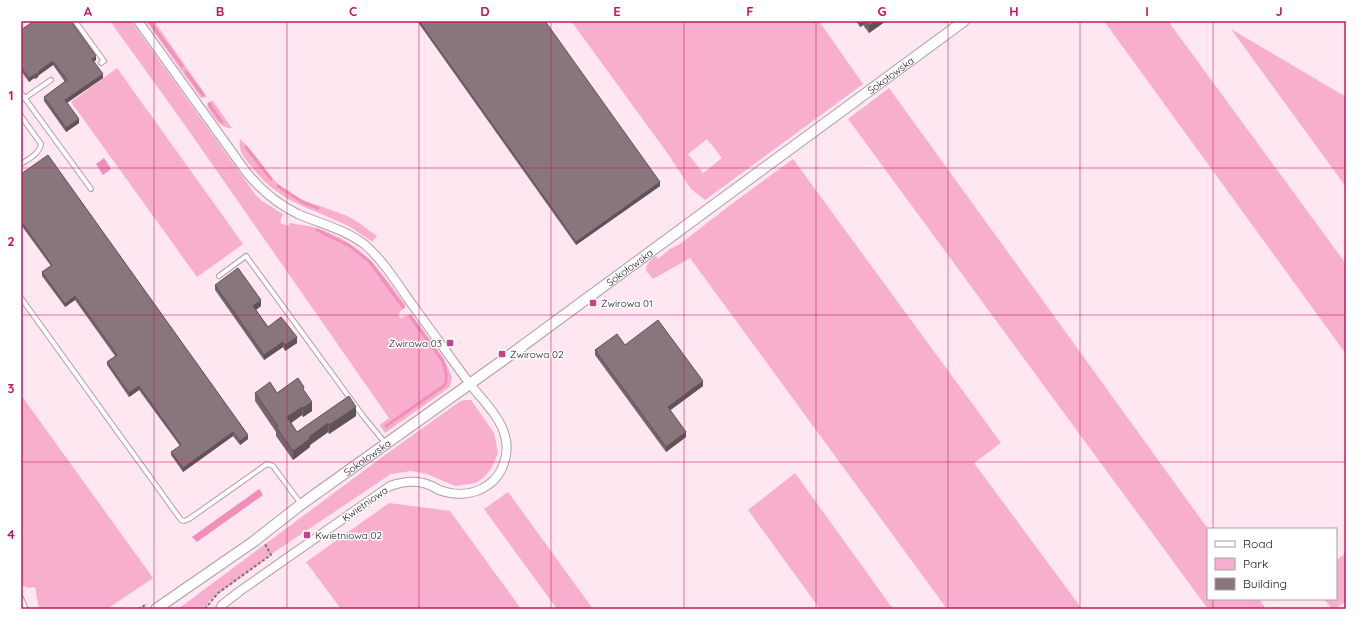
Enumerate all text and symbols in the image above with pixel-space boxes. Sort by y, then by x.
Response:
text: A [84,3,93,19]
text: B [216,3,224,19]
text: C [349,3,357,19]
text: D [480,3,490,19]
text: E [613,3,621,19]
text: F [746,3,754,19]
text: G [877,3,887,19]
text: H [1009,3,1019,19]
text: I [1145,3,1149,19]
text: J [1275,3,1283,19]
street label: Sokołowska [864,54,916,97]
text: 1 [8,87,14,103]
text: 2 [7,233,15,249]
street label: Sokołowska [604,246,655,289]
place label: Żwirowa 01 [601,297,653,310]
marker: Żwirowa 01 [588,298,598,308]
place label: Żwirowa 03 [389,337,442,350]
marker: Żwirowa 03 [445,338,455,348]
place label: Żwirowa 02 [510,348,564,361]
marker: Żwirowa 02 [497,349,507,359]
text: 3 [8,380,15,396]
street label: Sokołowska [341,436,393,479]
street label: Kwietniowa [340,484,390,524]
text: 4 [7,526,15,542]
legend [1207,528,1337,600]
place label: Kwietniowa 02 [315,529,383,542]
marker: Kwietniowa 02 [302,530,312,540]
text: Road [1243,536,1273,551]
text: Park [1243,556,1268,571]
text: Building [1243,576,1287,591]

